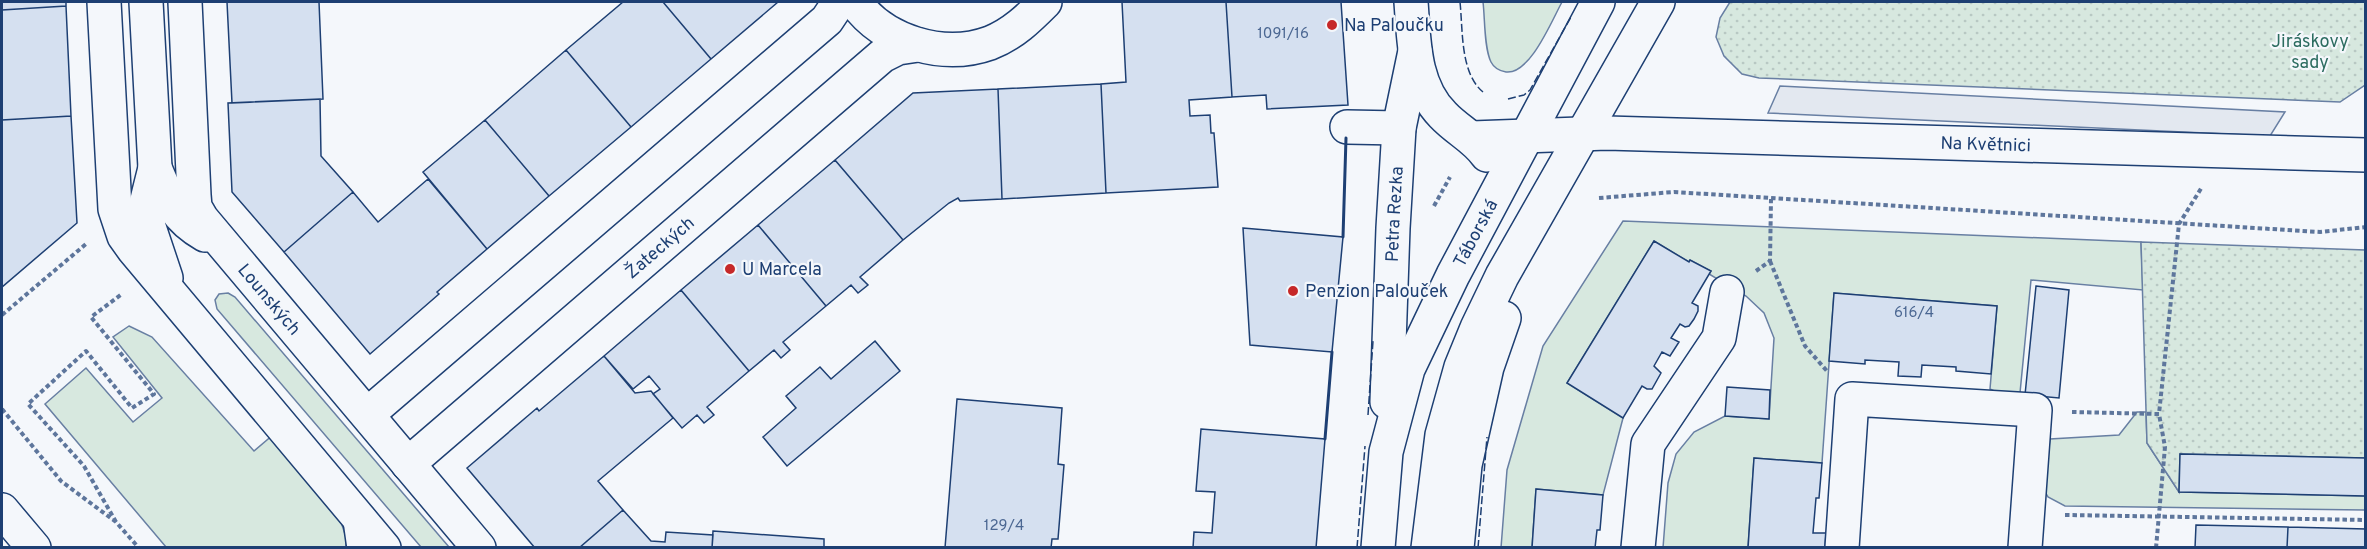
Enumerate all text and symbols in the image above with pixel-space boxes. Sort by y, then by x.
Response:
place label: Na Paloučku [1344,15,1444,38]
marker: Na Paloučku [1325,18,1339,32]
house number: 1091/16 [1257,25,1309,44]
park label: Jiráskovy sady [2271,31,2349,75]
street label: Na Květnici [1940,133,2031,158]
street label: Petra Rezka [1382,166,1410,263]
street label: Táborská [1449,196,1504,272]
street label: Žateckých [620,212,700,285]
place label: U Marcela [742,259,822,282]
street label: Lounských [232,260,305,341]
marker: U Marcela [723,262,737,276]
place label: Penzion Palouček [1305,281,1448,304]
marker: Penzion Palouček [1286,284,1300,298]
house number: 616/4 [1894,304,1934,323]
house number: 129/4 [984,517,1024,536]

